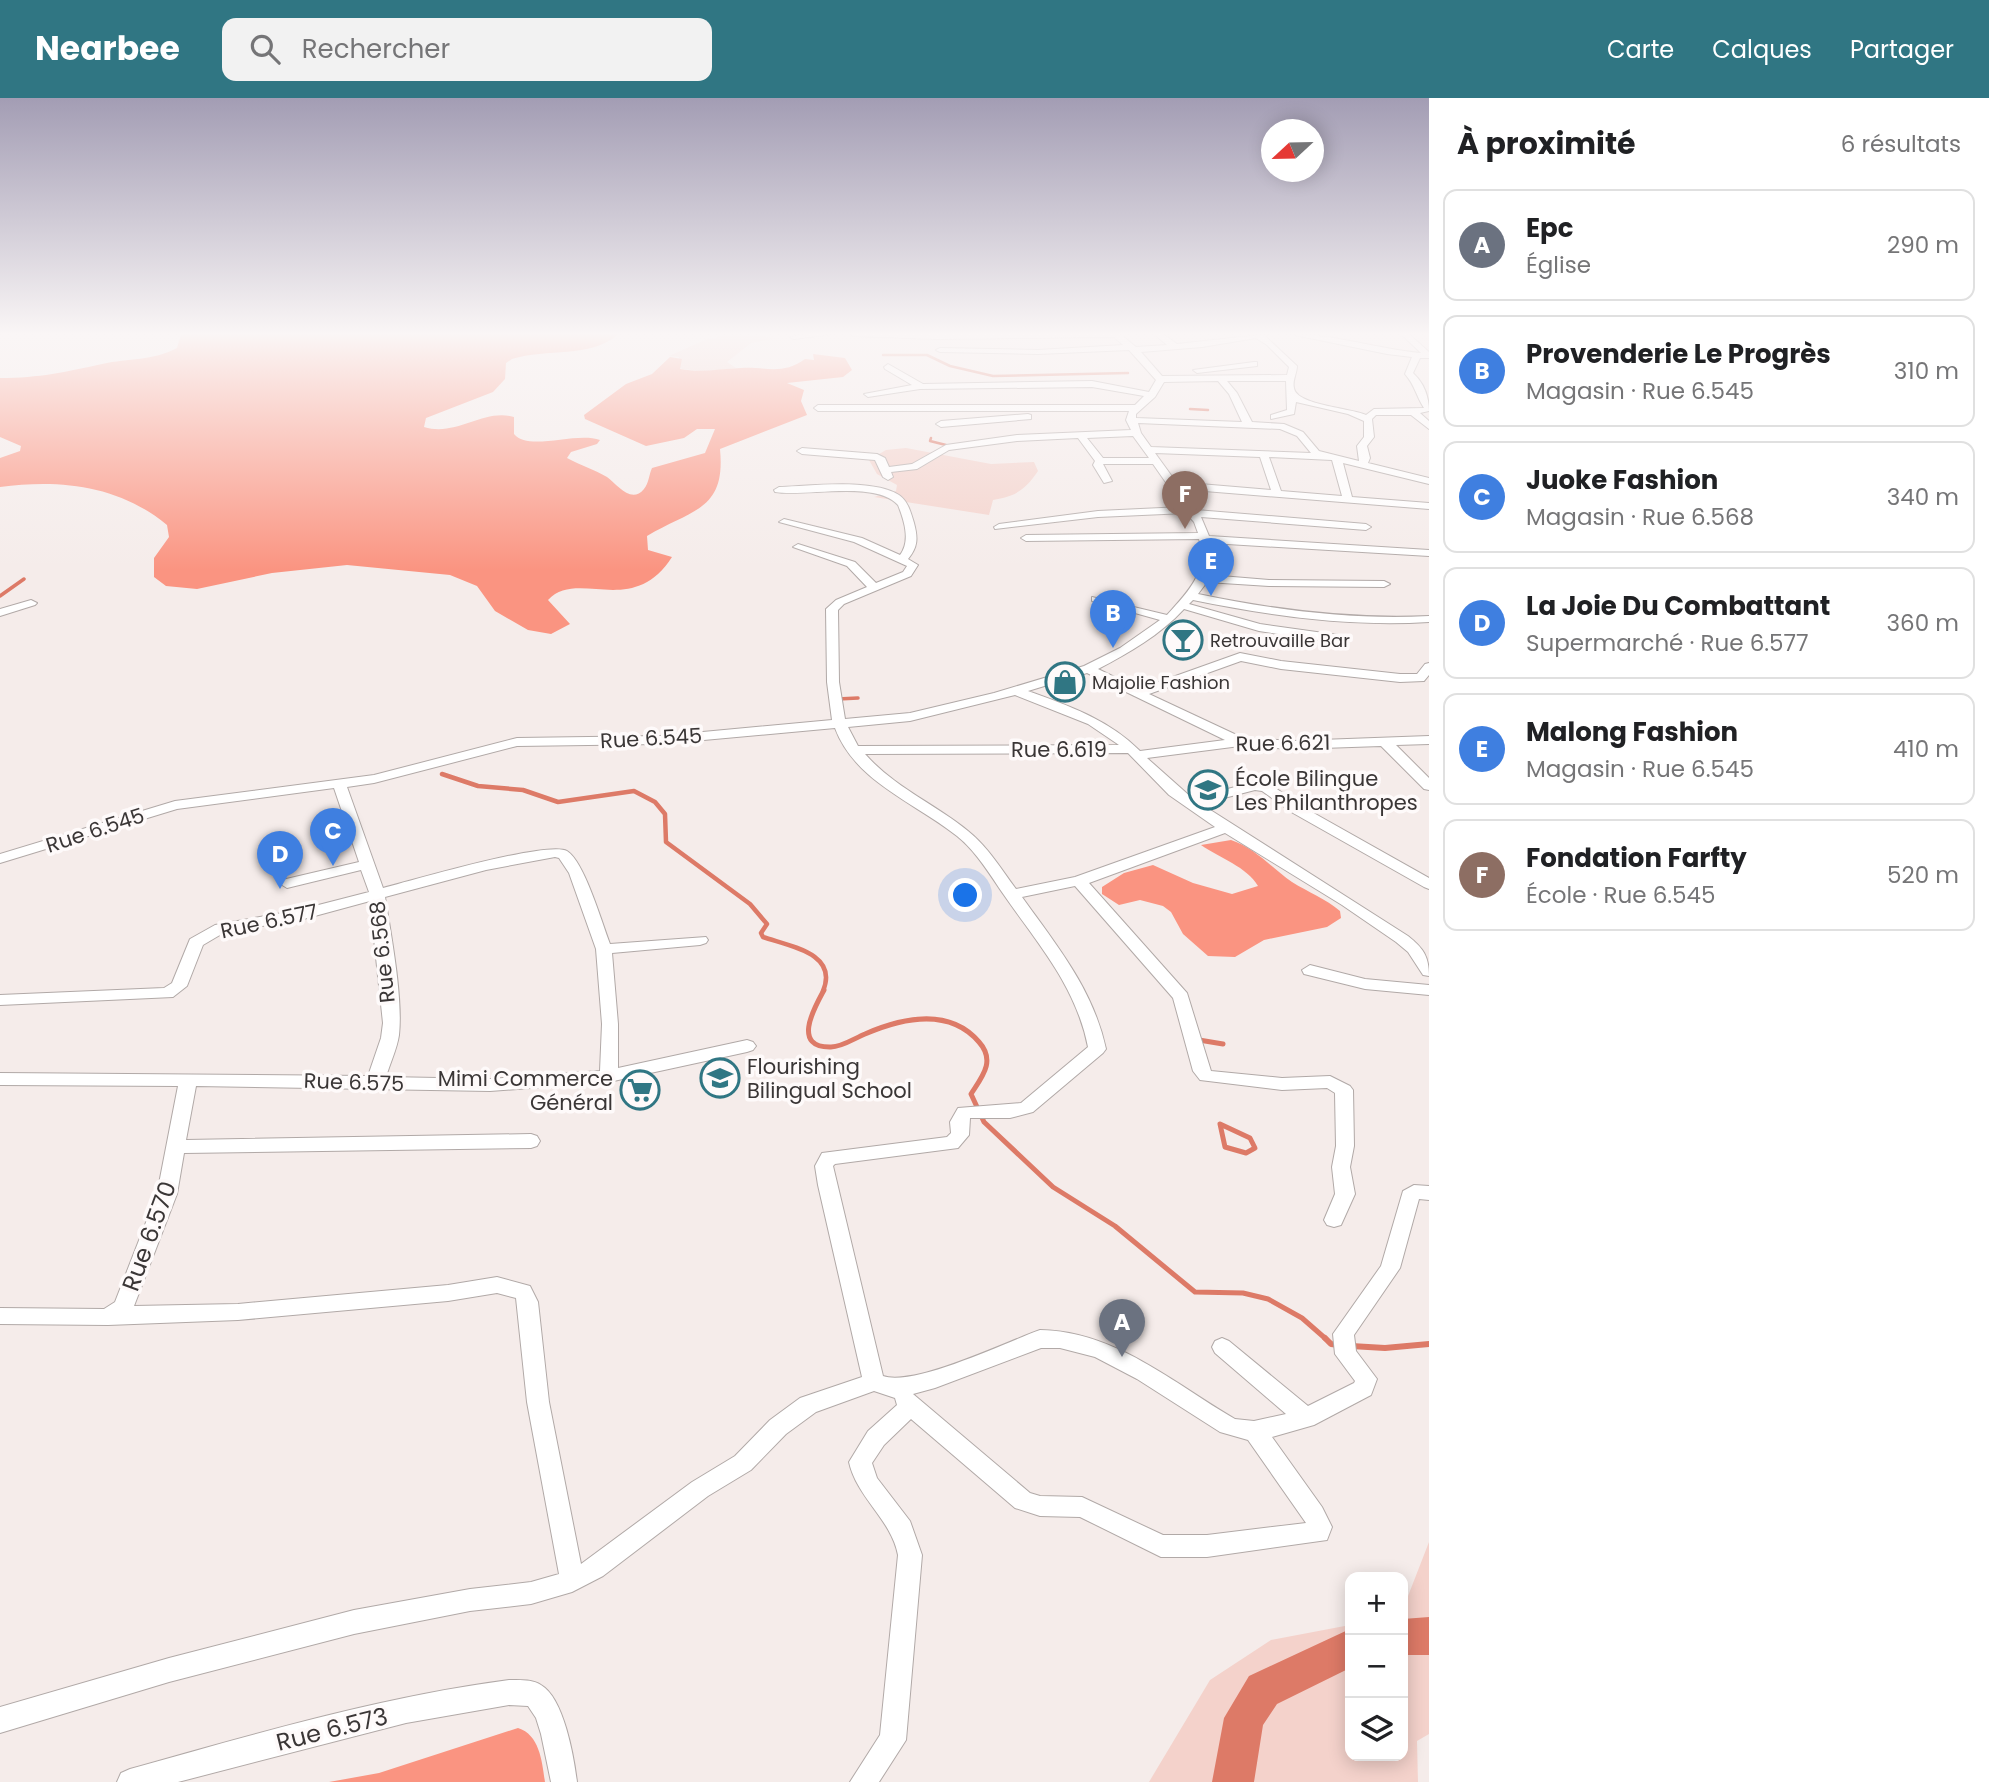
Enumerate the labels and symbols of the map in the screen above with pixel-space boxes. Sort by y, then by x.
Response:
north arrow [1261,119,1324,182]
pin: F [1162,471,1208,529]
pin: E [1188,538,1234,596]
pin: B [1090,590,1136,648]
bar icon: Retrouvaille Bar [1162,619,1204,661]
place label: Retrouvaille Bar [1210,628,1350,653]
shop icon: Majolie Fashion [1044,661,1086,703]
place label: Majolie Fashion [1092,670,1230,695]
street label: Rue 6.545 [599,721,703,755]
street label: Rue 6.621 [1235,728,1331,758]
street label: Rue 6.619 [1011,735,1107,764]
place label: École Bilingue Les Philanthropes [1235,764,1418,817]
school or university icon: École Bilingue Les Philanthropes [1187,769,1229,811]
street label: Rue 6.545 [42,800,148,860]
pin: C [310,808,356,866]
pin: D [257,831,303,889]
your location [948,878,982,912]
street label: Rue 6.577 [218,897,320,945]
street label: Rue 6.568 [362,900,402,1004]
place label: Flourishing Bilingual School [747,1052,912,1105]
school or university icon: Flourishing Bilingual School [699,1057,741,1099]
place label: Mimi Commerce Général [438,1064,613,1117]
street label: Rue 6.575 [303,1066,405,1098]
supermarket icon: Mimi Commerce Général [619,1069,661,1111]
street label: Rue 6.570 [114,1176,184,1296]
pin: A [1099,1299,1145,1357]
street label: Rue 6.573 [273,1699,391,1759]

